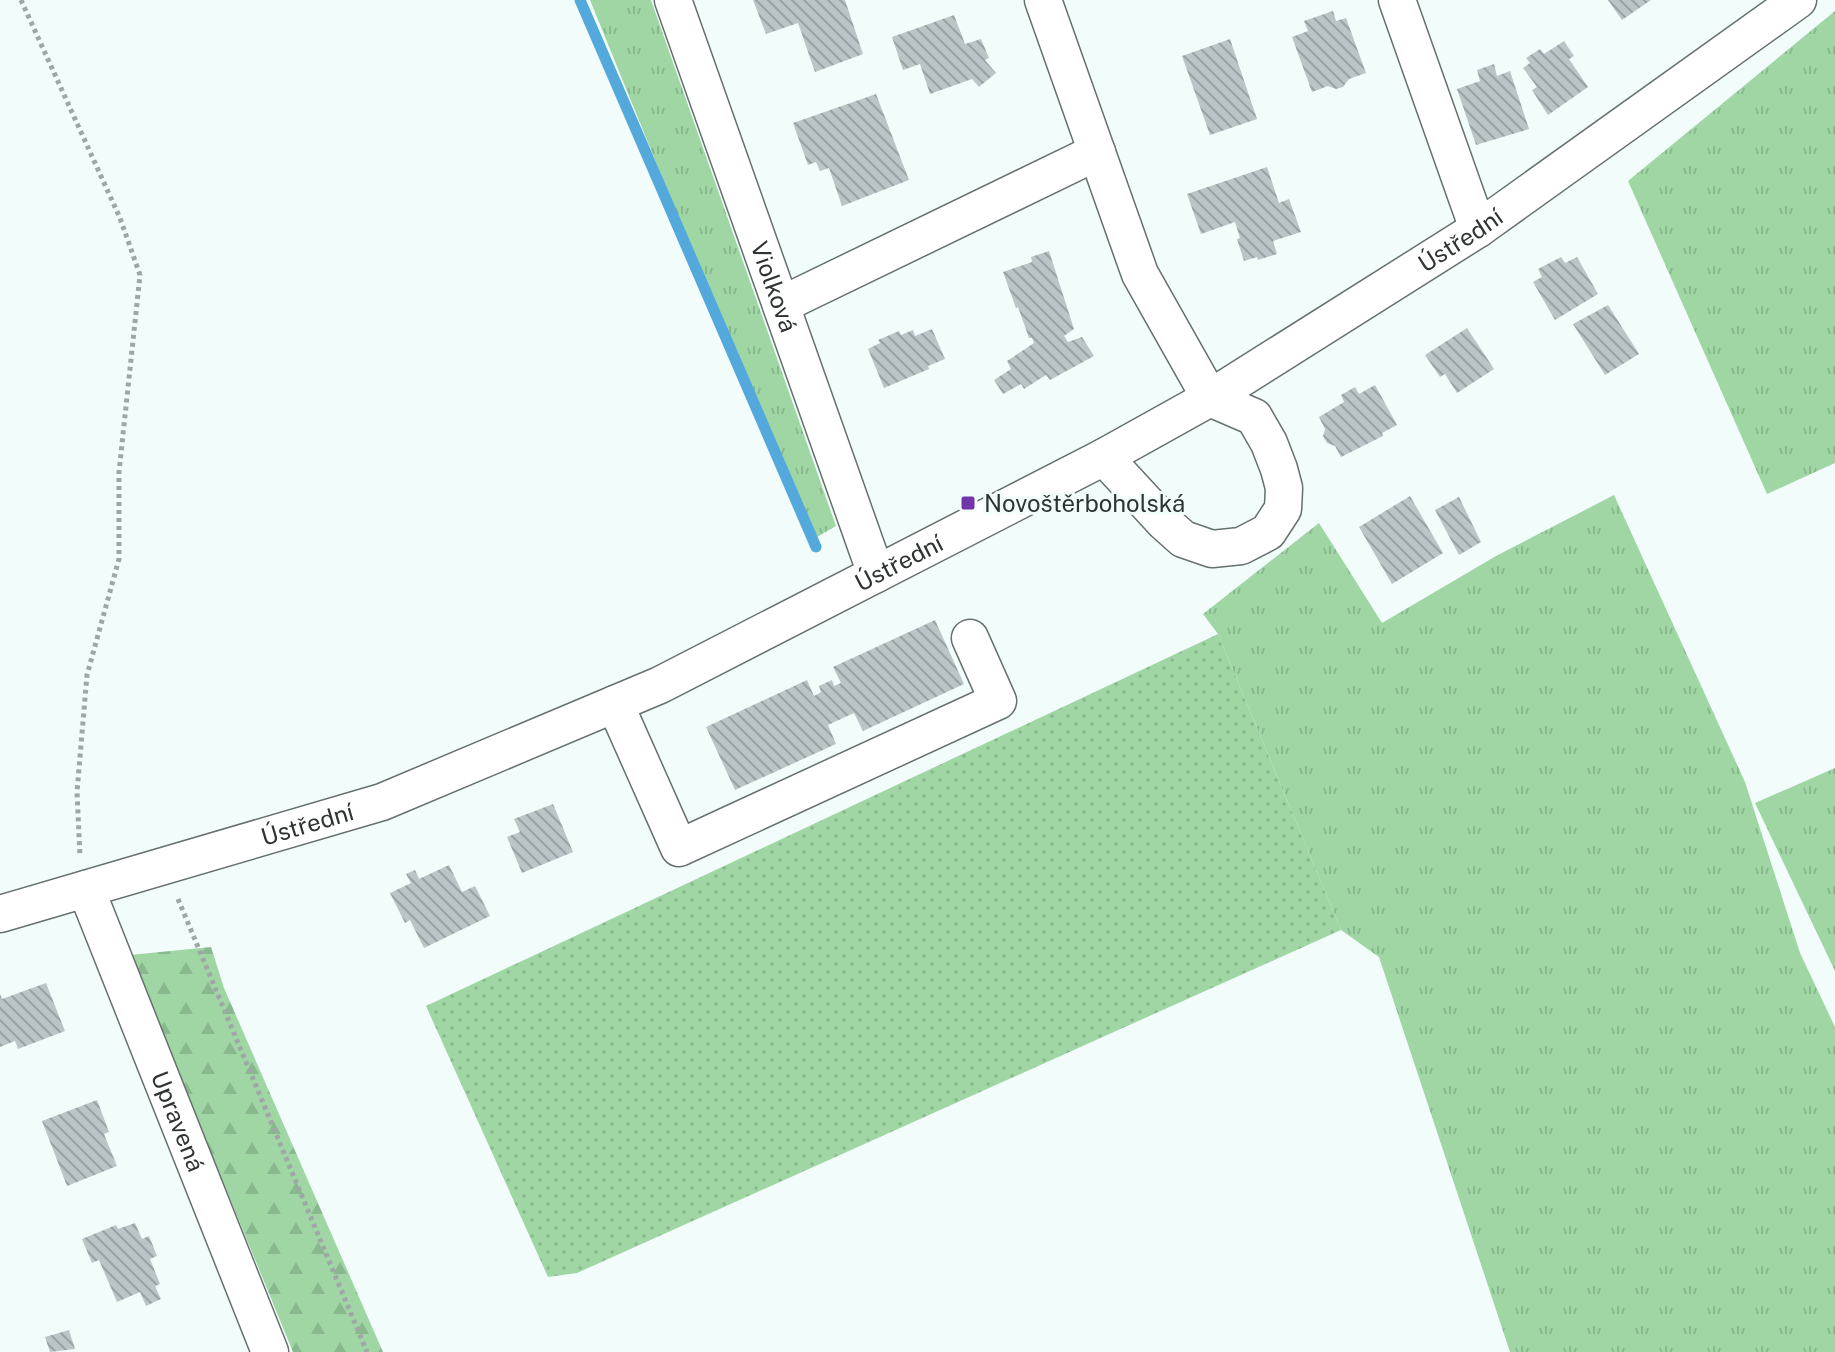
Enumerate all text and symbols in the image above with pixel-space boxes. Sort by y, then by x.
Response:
street label: Ústřední [1413,201,1509,277]
street label: Violková [745,238,803,336]
place label: Novoštěrboholská [984,489,1185,517]
marker: Novoštěrboholská [959,494,977,512]
street label: Ústřední [850,528,948,597]
street label: Ústřední [258,797,358,851]
street label: Upravená [146,1067,211,1176]

